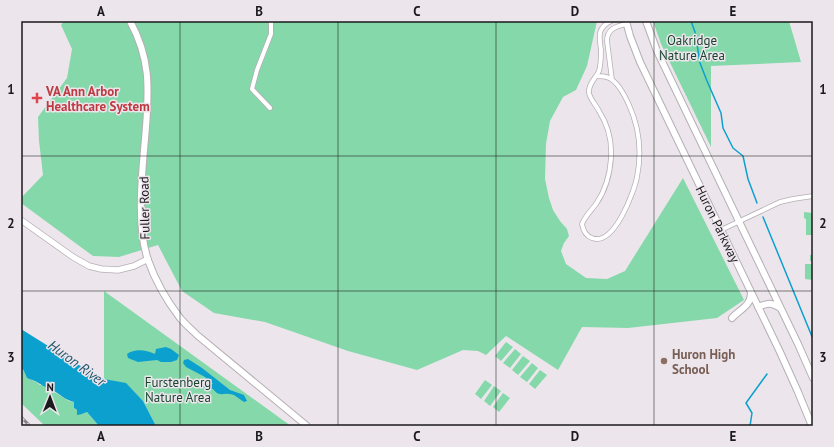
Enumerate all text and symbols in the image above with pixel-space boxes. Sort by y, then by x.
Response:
text: A [97,3,105,20]
text: B [255,3,263,20]
text: C [413,3,421,20]
text: D [571,3,579,20]
text: E [730,3,737,20]
park label: Oakridge Nature Area [659,32,725,64]
text: 1 [7,81,15,98]
text: 1 [819,81,827,98]
place label: VA Ann Arbor Healthcare System [45,83,150,115]
marker: VA Ann Arbor Healthcare System [31,92,43,104]
street label: Fuller Road [135,176,154,240]
street label: Huron Parkway [692,183,744,266]
text: 2 [7,215,15,232]
text: 2 [819,215,827,232]
water label: Huron River [45,336,111,391]
place label: Huron High School [672,346,735,378]
text: 3 [7,349,15,366]
text: 3 [819,349,827,366]
marker: Huron High School [659,356,669,366]
park label: Furstenberg Nature Area [145,374,211,406]
north arrow [30,377,70,417]
text: N [46,380,54,394]
text: A [97,428,105,445]
text: B [255,428,263,445]
text: C [413,428,421,445]
text: D [571,428,579,445]
text: E [730,428,737,445]

